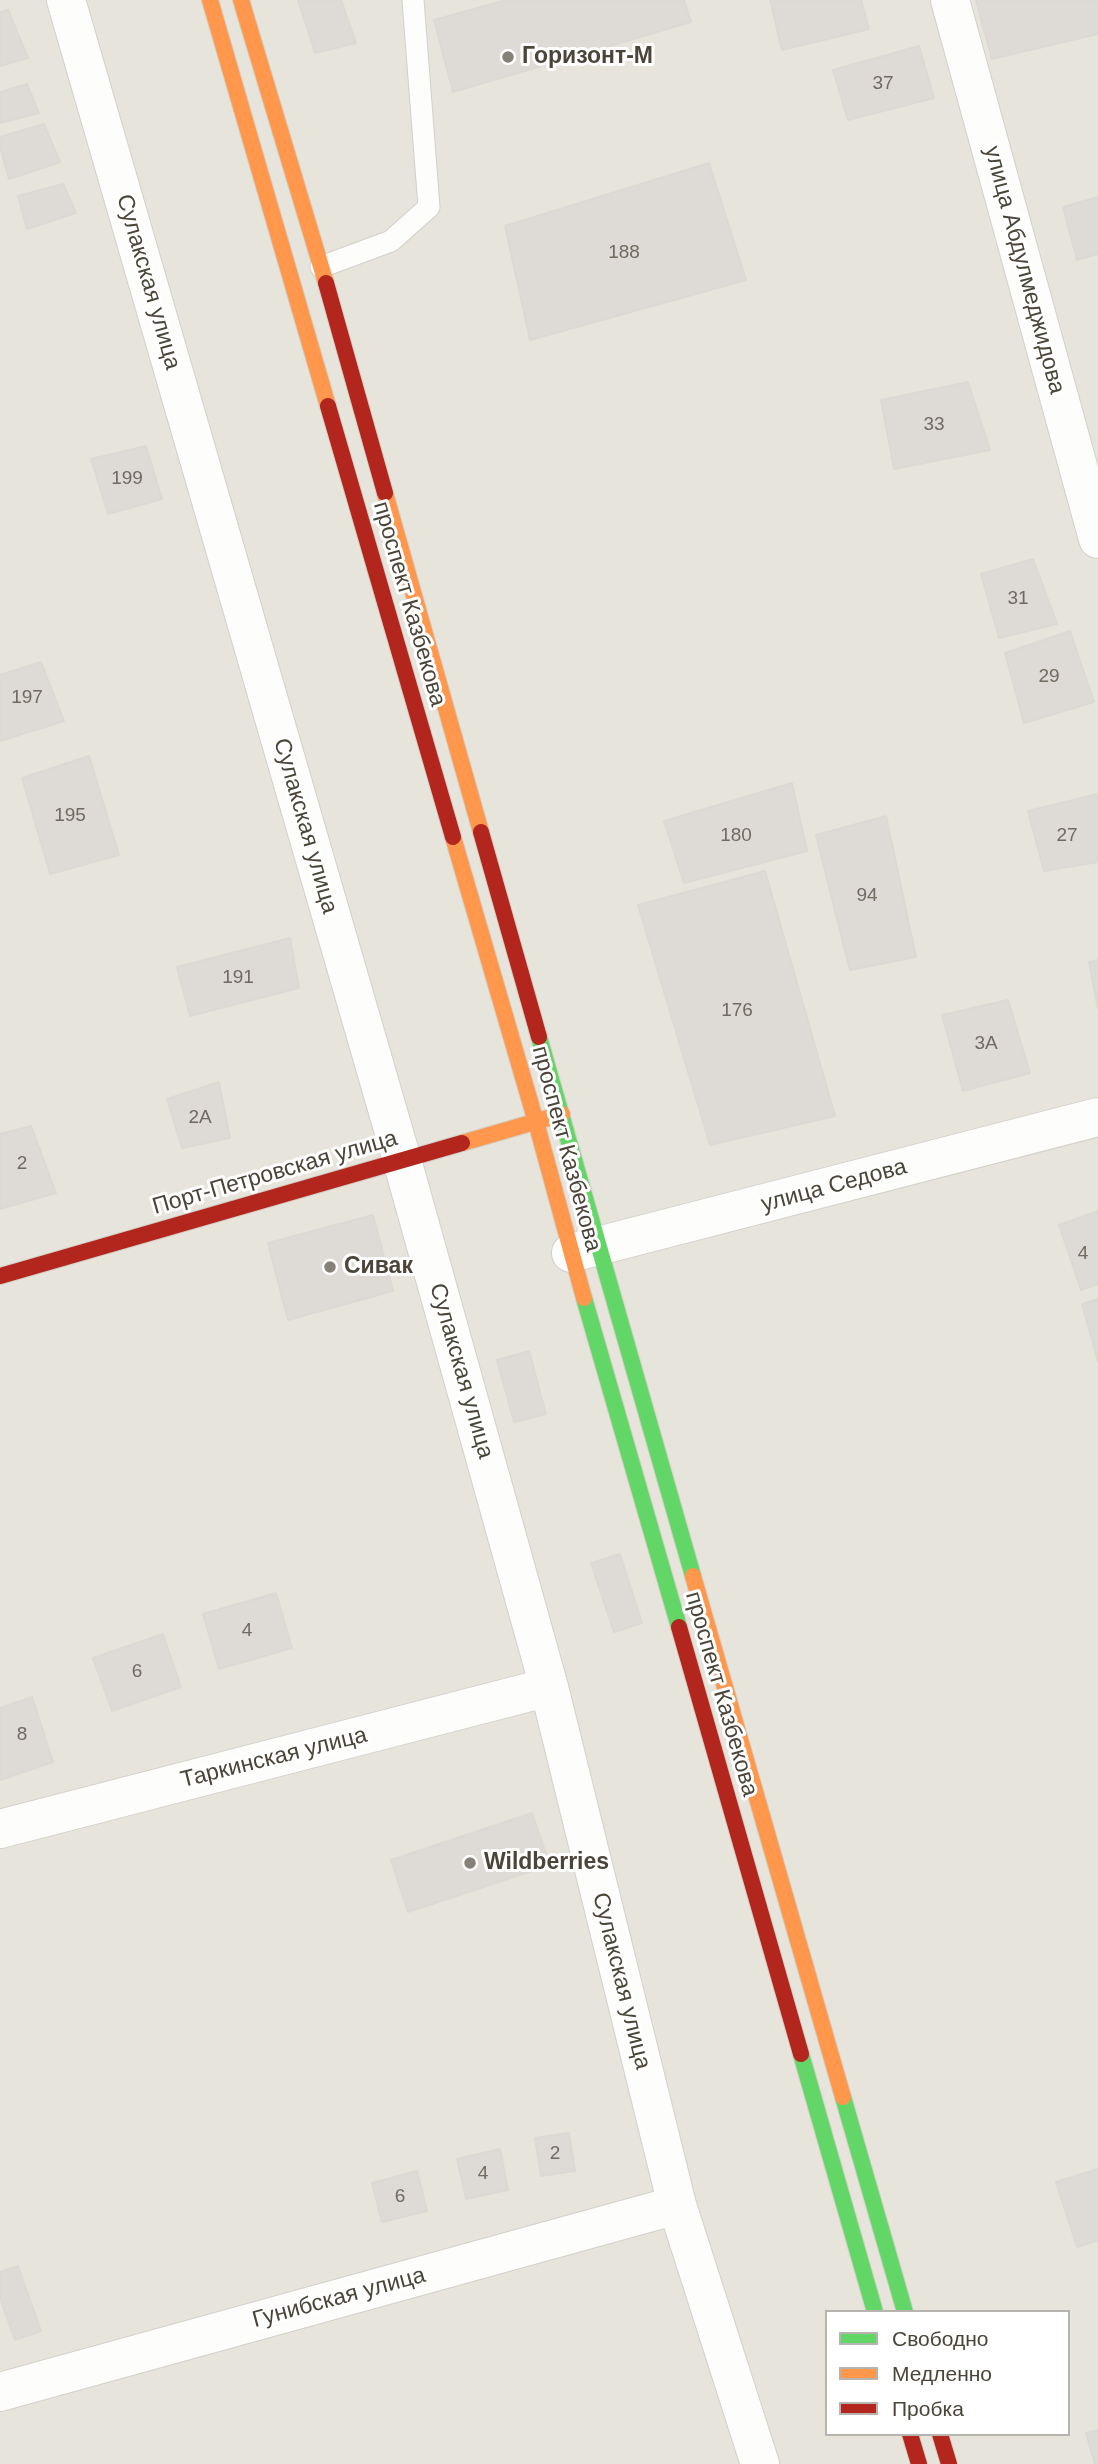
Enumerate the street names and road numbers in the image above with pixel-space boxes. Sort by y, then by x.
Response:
street label: улица Абдулмеджидова [978,143,1070,397]
street label: Сулакская улица [110,191,186,373]
street label: проспект Казбекова [367,498,451,710]
street label: Сулакская улица [267,735,343,917]
street label: проспект Казбекова [525,1043,607,1255]
street label: Порт-Петровская улица [149,1125,401,1221]
street label: улица Седова [758,1153,910,1219]
street label: Сулакская улица [423,1280,499,1462]
street label: проспект Казбекова [679,1588,763,1800]
street label: Таркинская улица [178,1721,370,1795]
street label: Сулакская улица [586,1890,656,2072]
street label: Гунибская улица [250,2262,428,2334]

